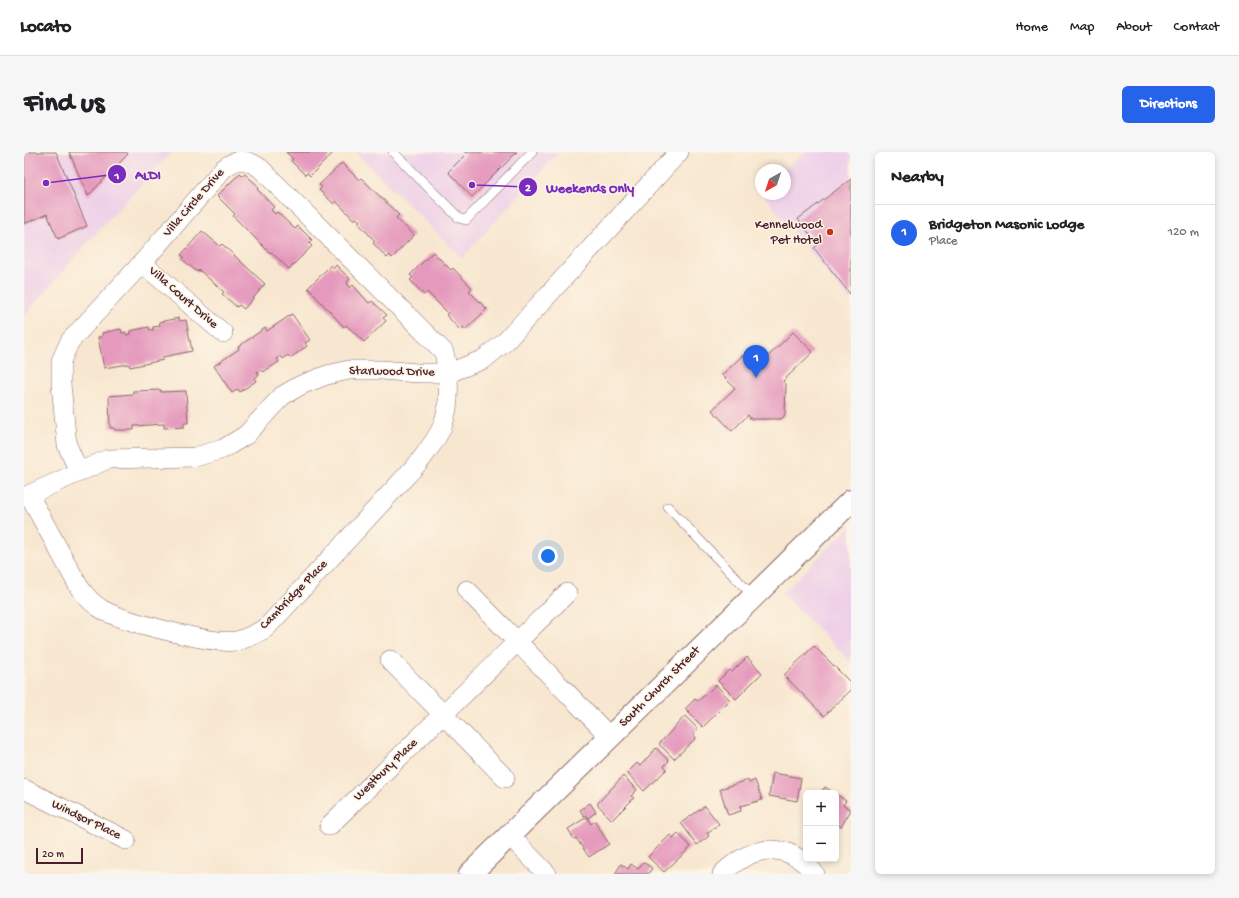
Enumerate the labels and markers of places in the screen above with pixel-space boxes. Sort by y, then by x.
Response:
callout: ALDI [107,161,169,187]
callout: Weekends Only [518,174,642,200]
place label: Kennelwood Pet Hotel [755,218,823,248]
marker: Kennelwood Pet Hotel [825,227,835,237]
pin: 1 [743,345,769,378]

